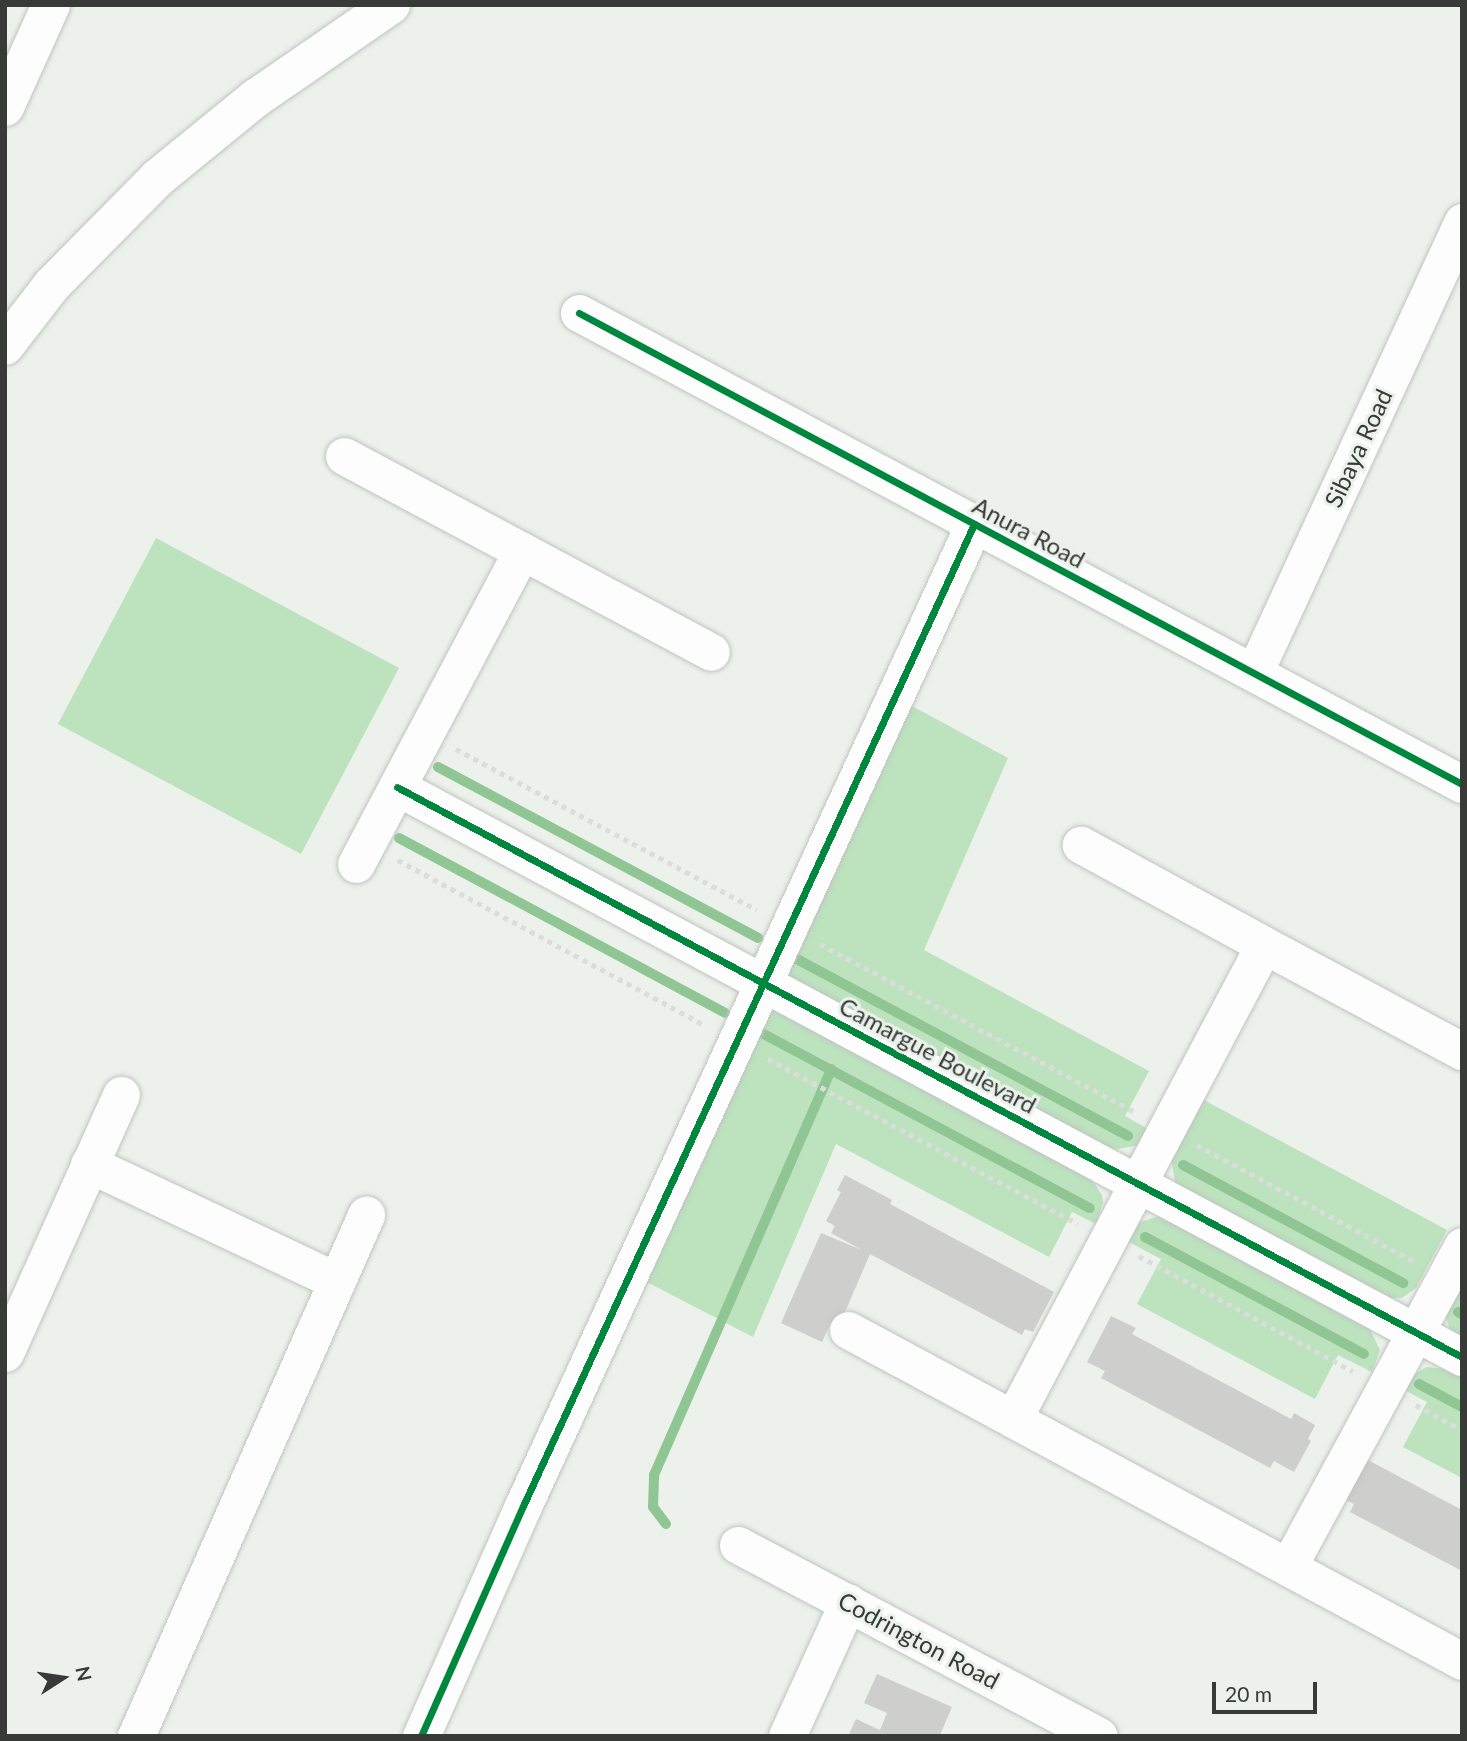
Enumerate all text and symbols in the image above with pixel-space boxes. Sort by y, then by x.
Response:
street label: Sibaya Road [1318,384,1398,512]
street label: Anura Road [968,490,1090,574]
street label: Camargue Boulevard [835,991,1041,1119]
street label: Codrington Road [834,1585,1004,1695]
north arrow [28,1643,98,1713]
text: N [71,1664,97,1683]
scale bar [1215,1668,1320,1712]
text: 20 m [1225,1681,1272,1706]

